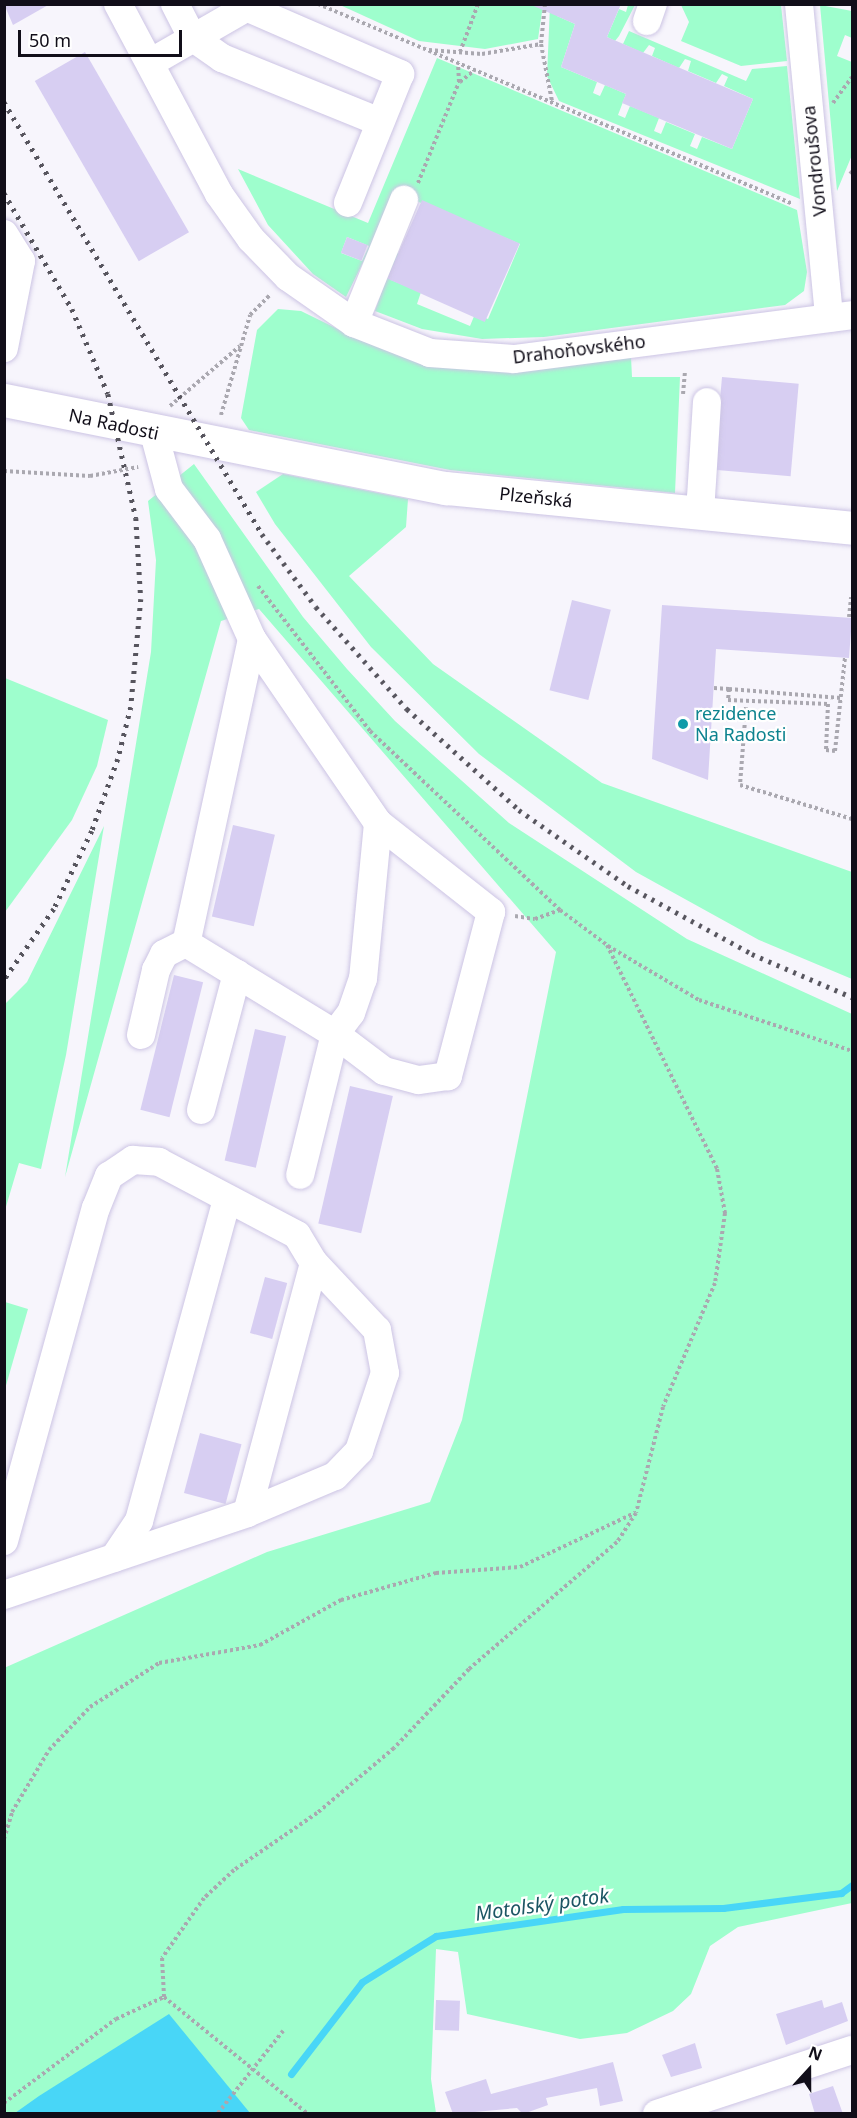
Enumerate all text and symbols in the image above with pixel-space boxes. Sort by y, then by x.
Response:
scale bar [21,18,184,56]
text: 50 m [29,28,71,52]
street label: Vondroušova [797,105,831,217]
street label: Drahoňovského [511,330,647,368]
street label: Na Radosti [67,404,161,444]
street label: Plzeňská [498,482,574,512]
place label: rezidence Na Radosti [695,703,786,746]
marker: rezidence Na Radosti [676,717,690,731]
water label: Motolský potok [474,1883,610,1925]
north arrow [779,2040,839,2100]
text: N [805,2041,825,2066]

